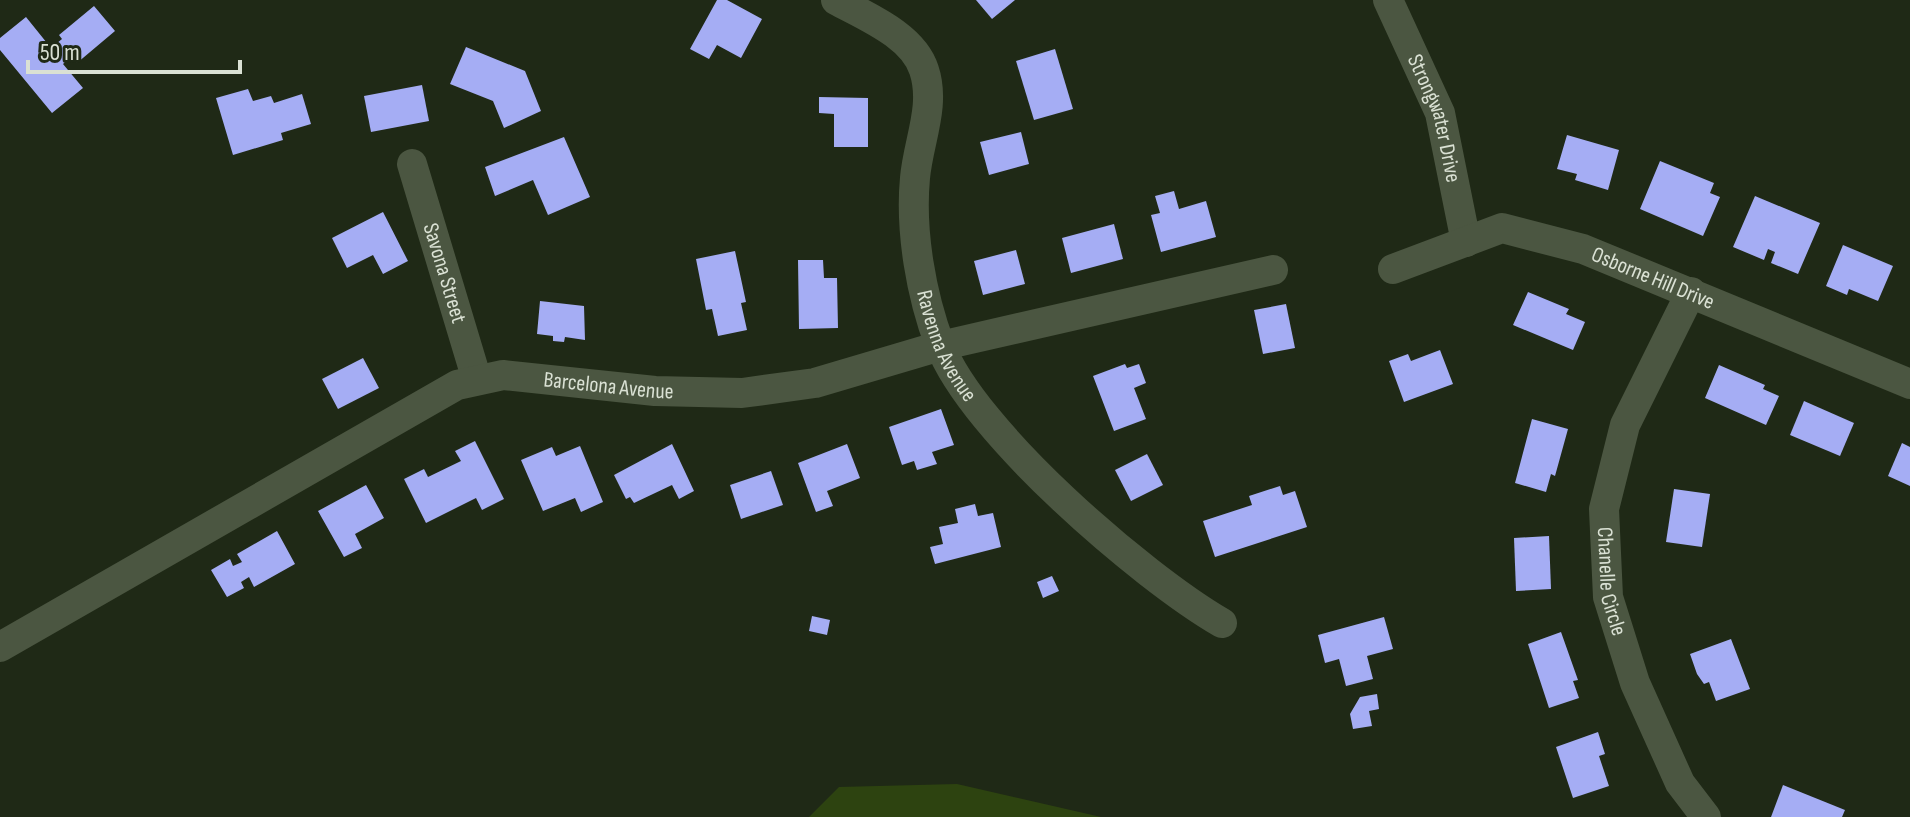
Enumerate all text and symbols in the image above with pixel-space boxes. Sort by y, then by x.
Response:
scale bar [28,24,240,74]
text: 50 m [40,38,80,67]
street label: Strongwater Drive [1401,50,1467,185]
street label: Savona Street [417,220,473,327]
street label: Osborne Hill Drive [1588,241,1719,315]
street label: Ravenna Avenue [911,287,983,407]
street label: Barcelona Avenue [542,366,674,405]
street label: Chanelle Circle [1591,526,1633,639]

